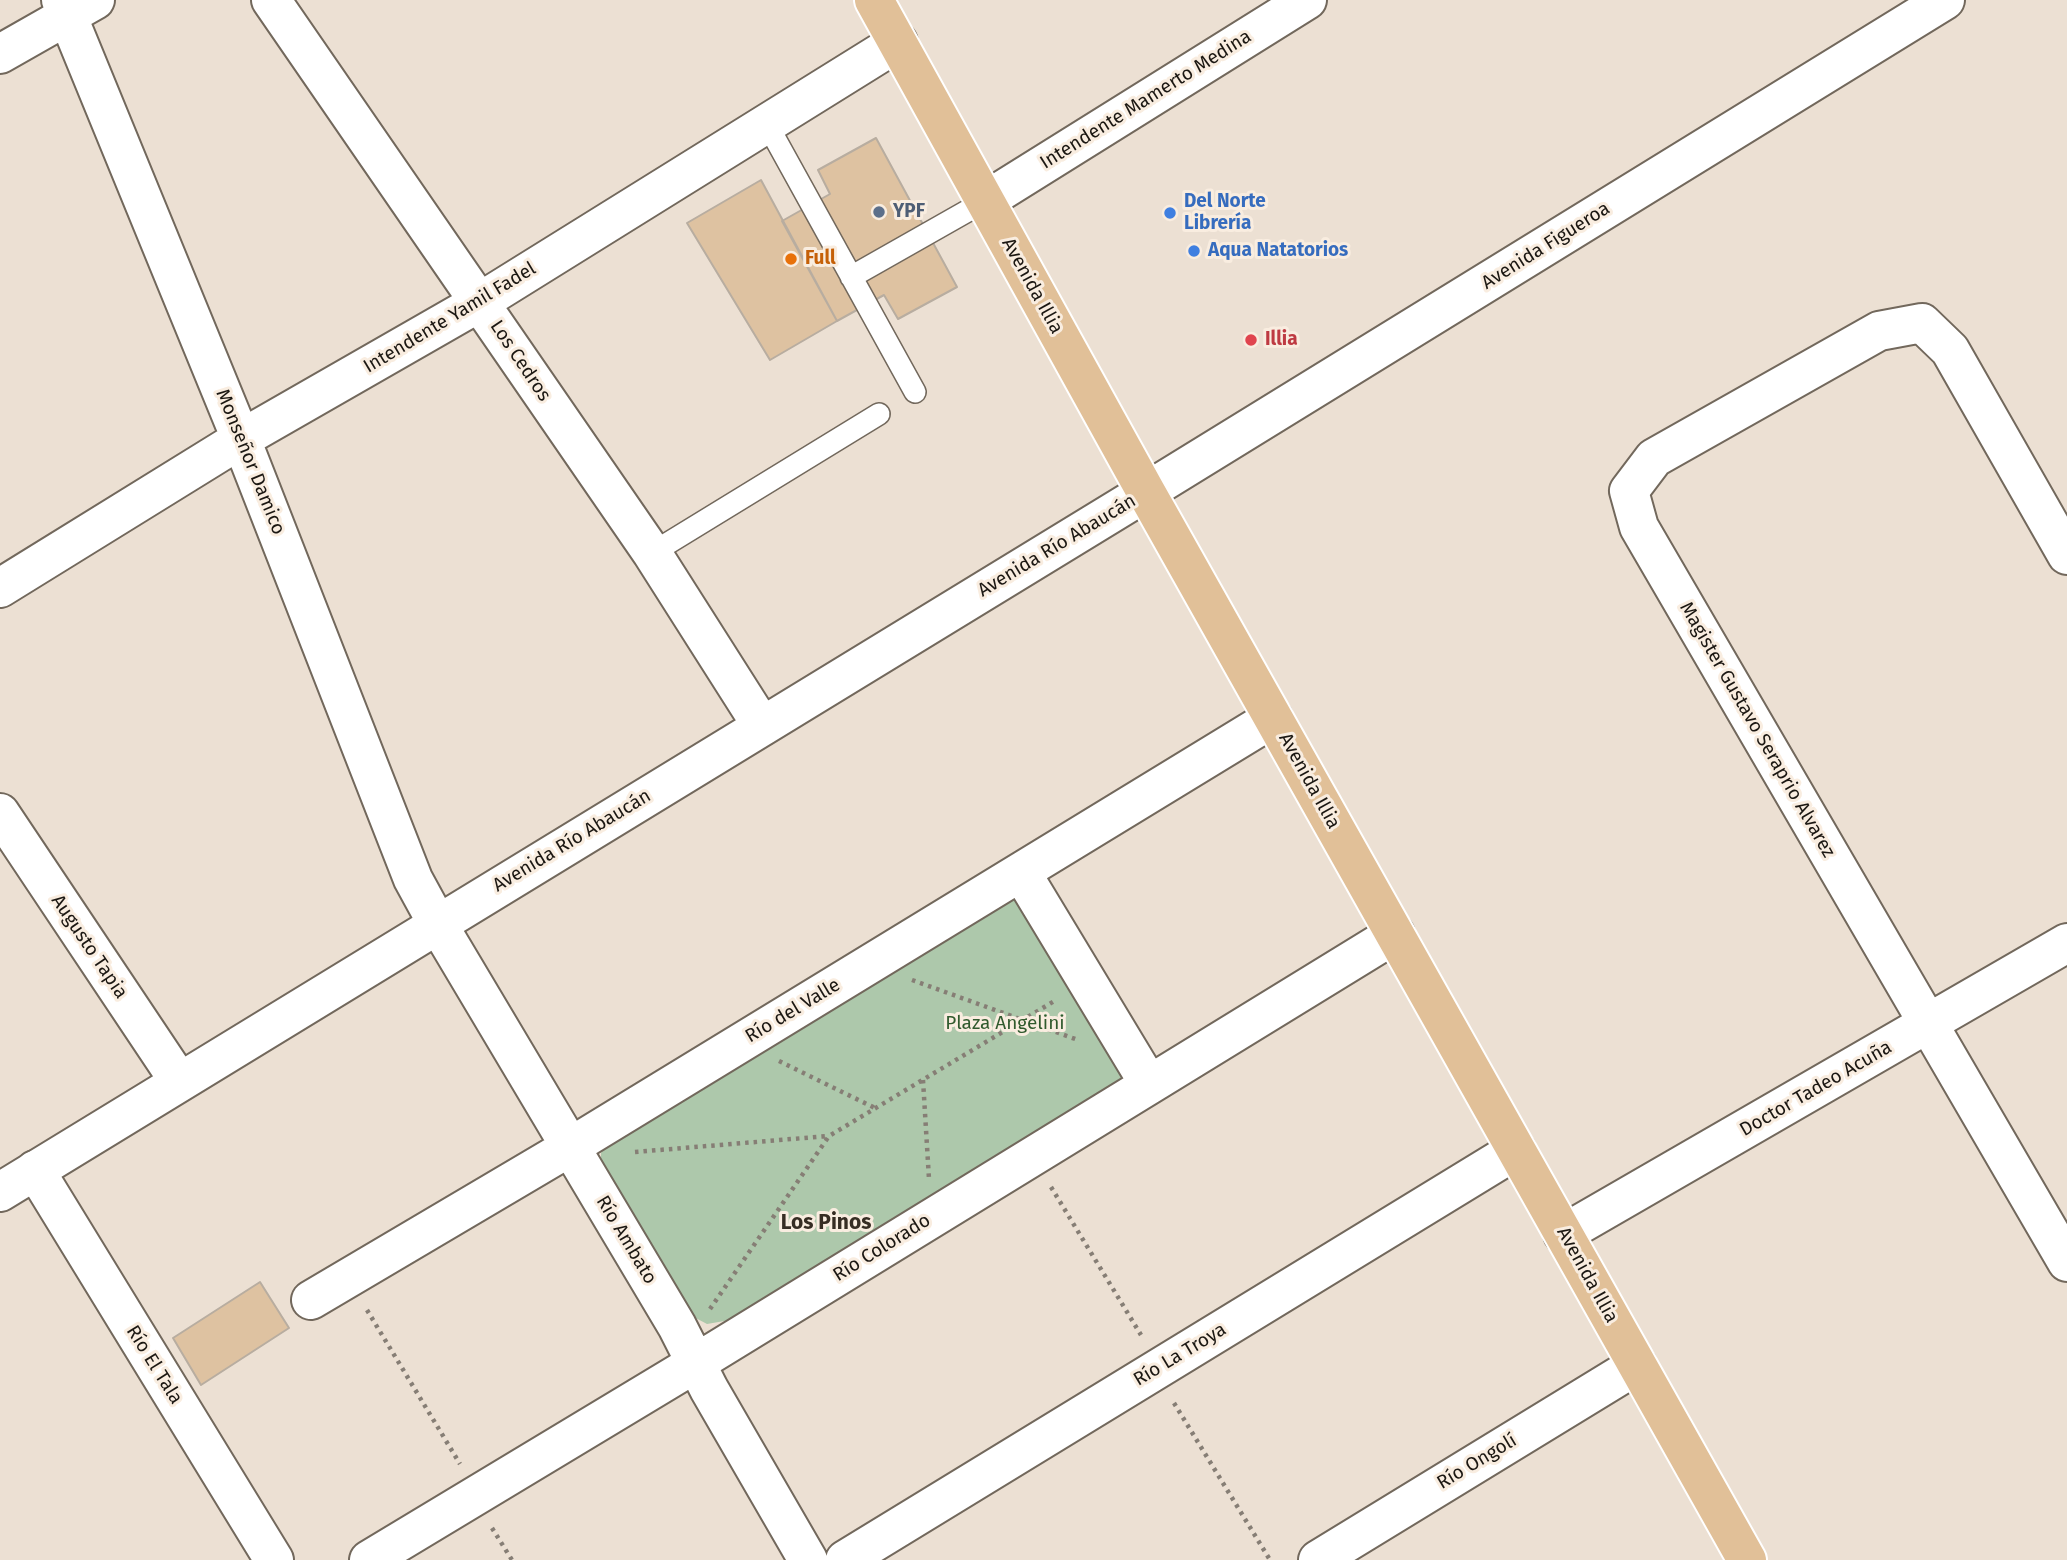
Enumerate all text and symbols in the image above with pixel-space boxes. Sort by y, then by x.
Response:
street label: Intendente Mamerto Medina [1036,25,1256,175]
place label: Del Norte Librería [1184,191,1266,235]
street label: Avenida Figueroa [1478,197,1614,295]
place label: YPF [893,201,925,223]
marker: YPF [871,204,887,220]
marker: Del Norte Librería [1162,205,1178,221]
street label: Avenida Illia [996,234,1068,338]
place label: Aqua Natatorios [1208,240,1348,262]
marker: Aqua Natatorios [1186,243,1202,259]
place label: Full [805,248,836,270]
marker: Full [783,251,799,267]
street label: Intendente Yamil Fadel [360,258,540,378]
street label: Los Cedros [485,316,555,406]
place label: Illia [1265,329,1298,351]
marker: Illia [1243,332,1259,348]
street label: Monseñor Damico [210,386,290,538]
street label: Avenida Río Abaucán [974,490,1140,602]
street label: Magister Gustavo Seraprio Alvarez [1674,598,1840,862]
street label: Avenida Illia [1273,729,1345,833]
street label: Avenida Río Abaucán [489,785,655,897]
street label: Augusto Tapia [46,891,132,1003]
street label: Río del Valle [741,974,845,1048]
park label: Plaza Angelini [945,1013,1065,1035]
street label: Doctor Tadeo Acuña [1736,1036,1896,1142]
street label: Río Ambato [591,1192,661,1288]
street label: Río Colorado [829,1209,935,1287]
district label: Los Pinos [781,1210,871,1236]
street label: Avenida Illia [1551,1223,1623,1327]
street label: Río La Troya [1130,1318,1230,1392]
street label: Río El Tala [121,1321,187,1409]
street label: Río Ongolí [1433,1429,1521,1495]

